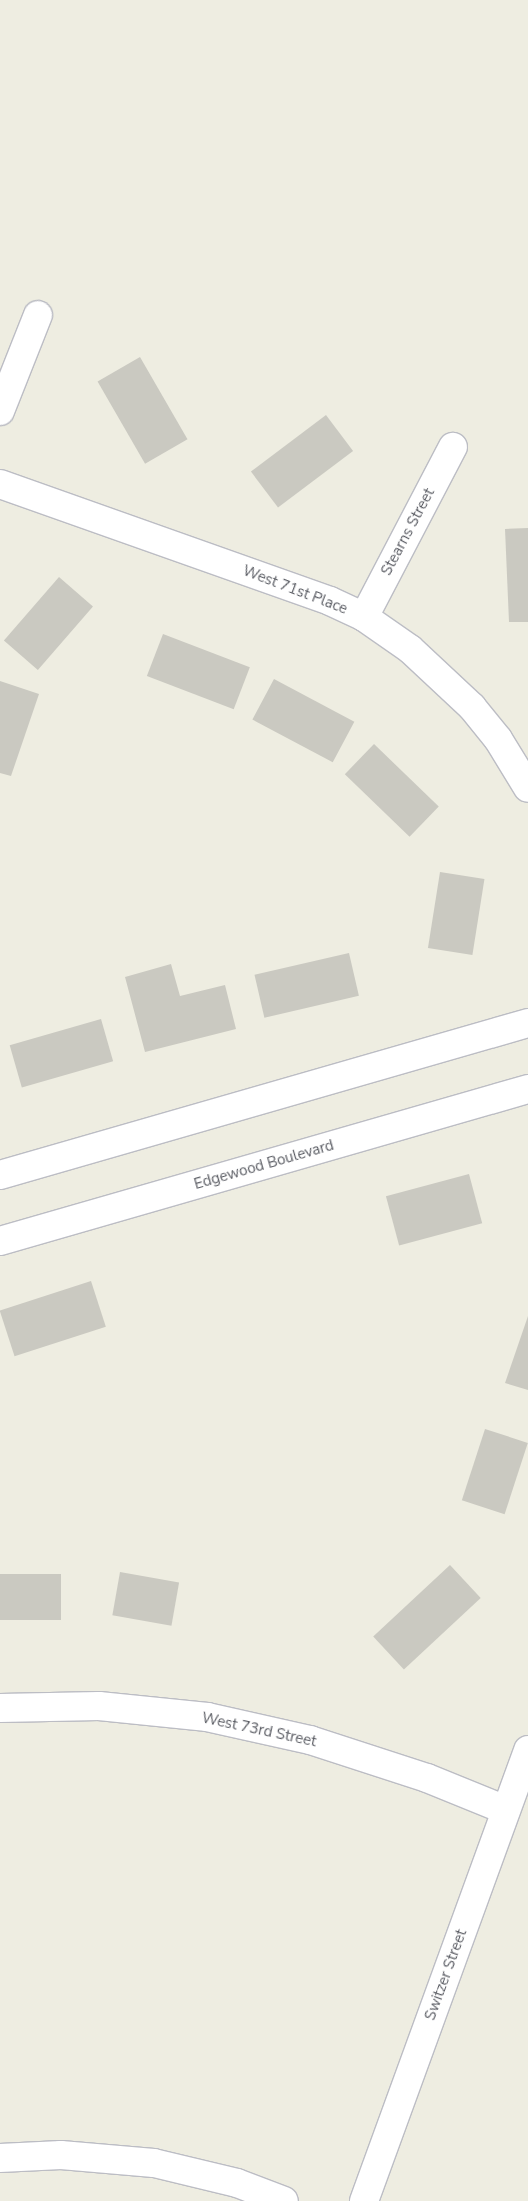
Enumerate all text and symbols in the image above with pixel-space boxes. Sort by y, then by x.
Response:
street label: Stearns Street [377,485,439,579]
street label: West 71st Place [240,562,350,618]
street label: Edgewood Boulevard [192,1136,336,1194]
street label: West 73rd Street [200,1709,318,1751]
street label: Switzer Street [421,1927,471,2023]

